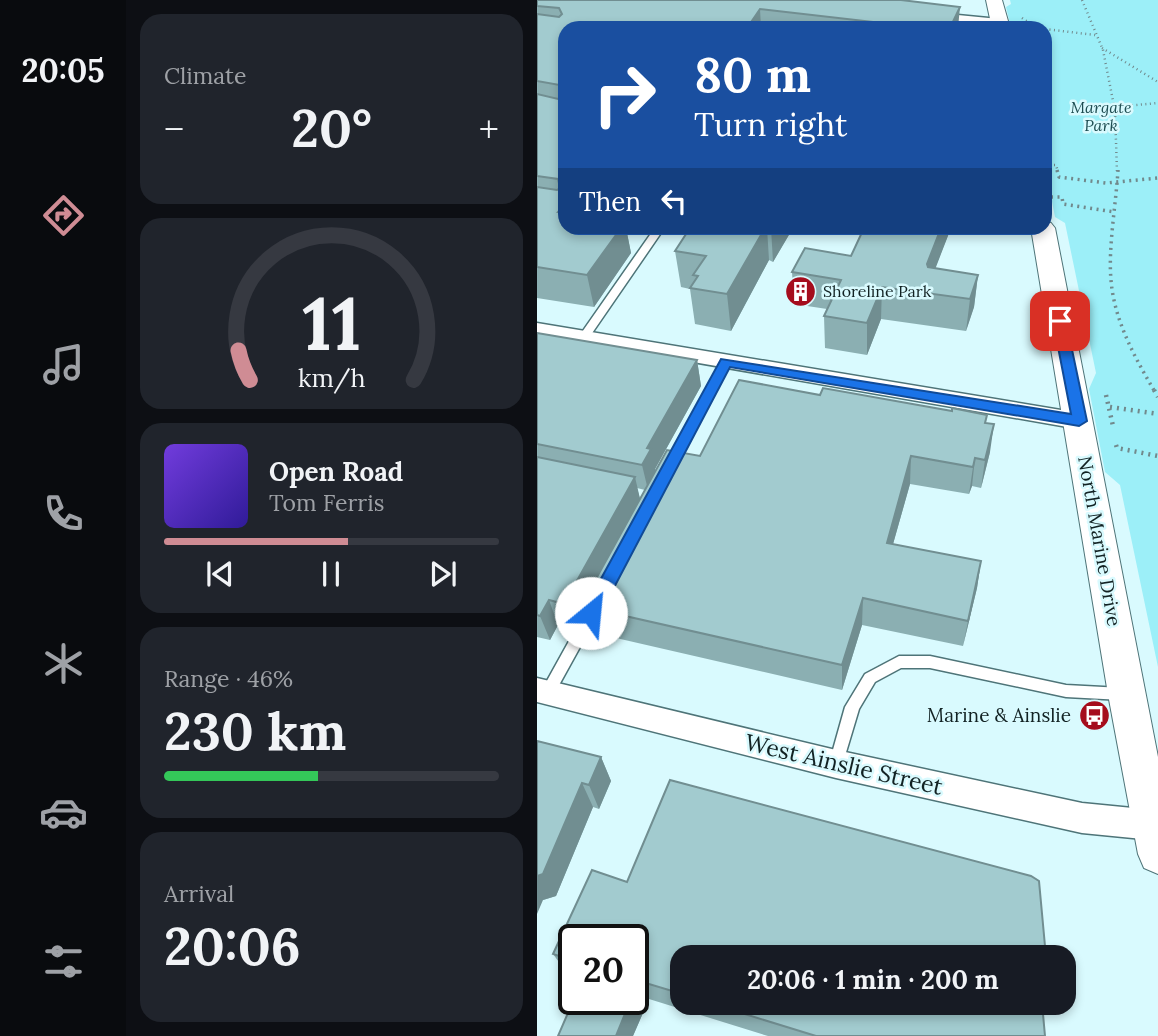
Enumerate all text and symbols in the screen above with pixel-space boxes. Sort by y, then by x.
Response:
text: 80 m [694,43,811,105]
icon: right [579,49,670,140]
text: 20:05 [21,50,105,91]
text: Climate [164,61,246,90]
text: 20° [291,95,372,161]
park label: Margate Park [1070,97,1132,135]
text: Turn right [694,104,847,145]
text: − [164,105,184,153]
text: + [479,105,499,153]
icon: left [655,182,693,220]
text: Then [579,185,641,218]
icon: directions [39,191,88,240]
building icon: Shoreline Park [783,274,817,308]
text: 11 [302,277,361,370]
place label: Shoreline Park [823,281,932,301]
pin [1030,291,1090,351]
icon: arrive [1041,302,1079,340]
icon: music [39,340,88,389]
text: km/h [298,361,365,393]
street label: North Marine Drive [1073,454,1127,628]
text: Open Road [269,455,403,488]
text: Tom Ferris [269,488,384,517]
icon: phone [39,489,88,538]
icon: previous [201,555,239,593]
icon: pause [312,555,350,593]
icon: next [424,555,462,593]
position arrow [554,576,628,650]
icon: climate [39,639,88,688]
text: Range · 46% [164,664,293,693]
text: 230 km [164,698,346,764]
bus stop icon: Marine & Ainslie [1077,698,1111,732]
place label: Marine & Ainslie [927,703,1071,727]
street label: West Ainslie Street [742,727,946,801]
icon: car [39,788,88,837]
text: Arrival [164,879,234,908]
text: 20:06 [164,913,301,979]
speed limit sign: 20 [558,924,649,1015]
icon: filters [39,937,88,986]
text: 20:06 · 1 min · 200 m [747,963,999,996]

